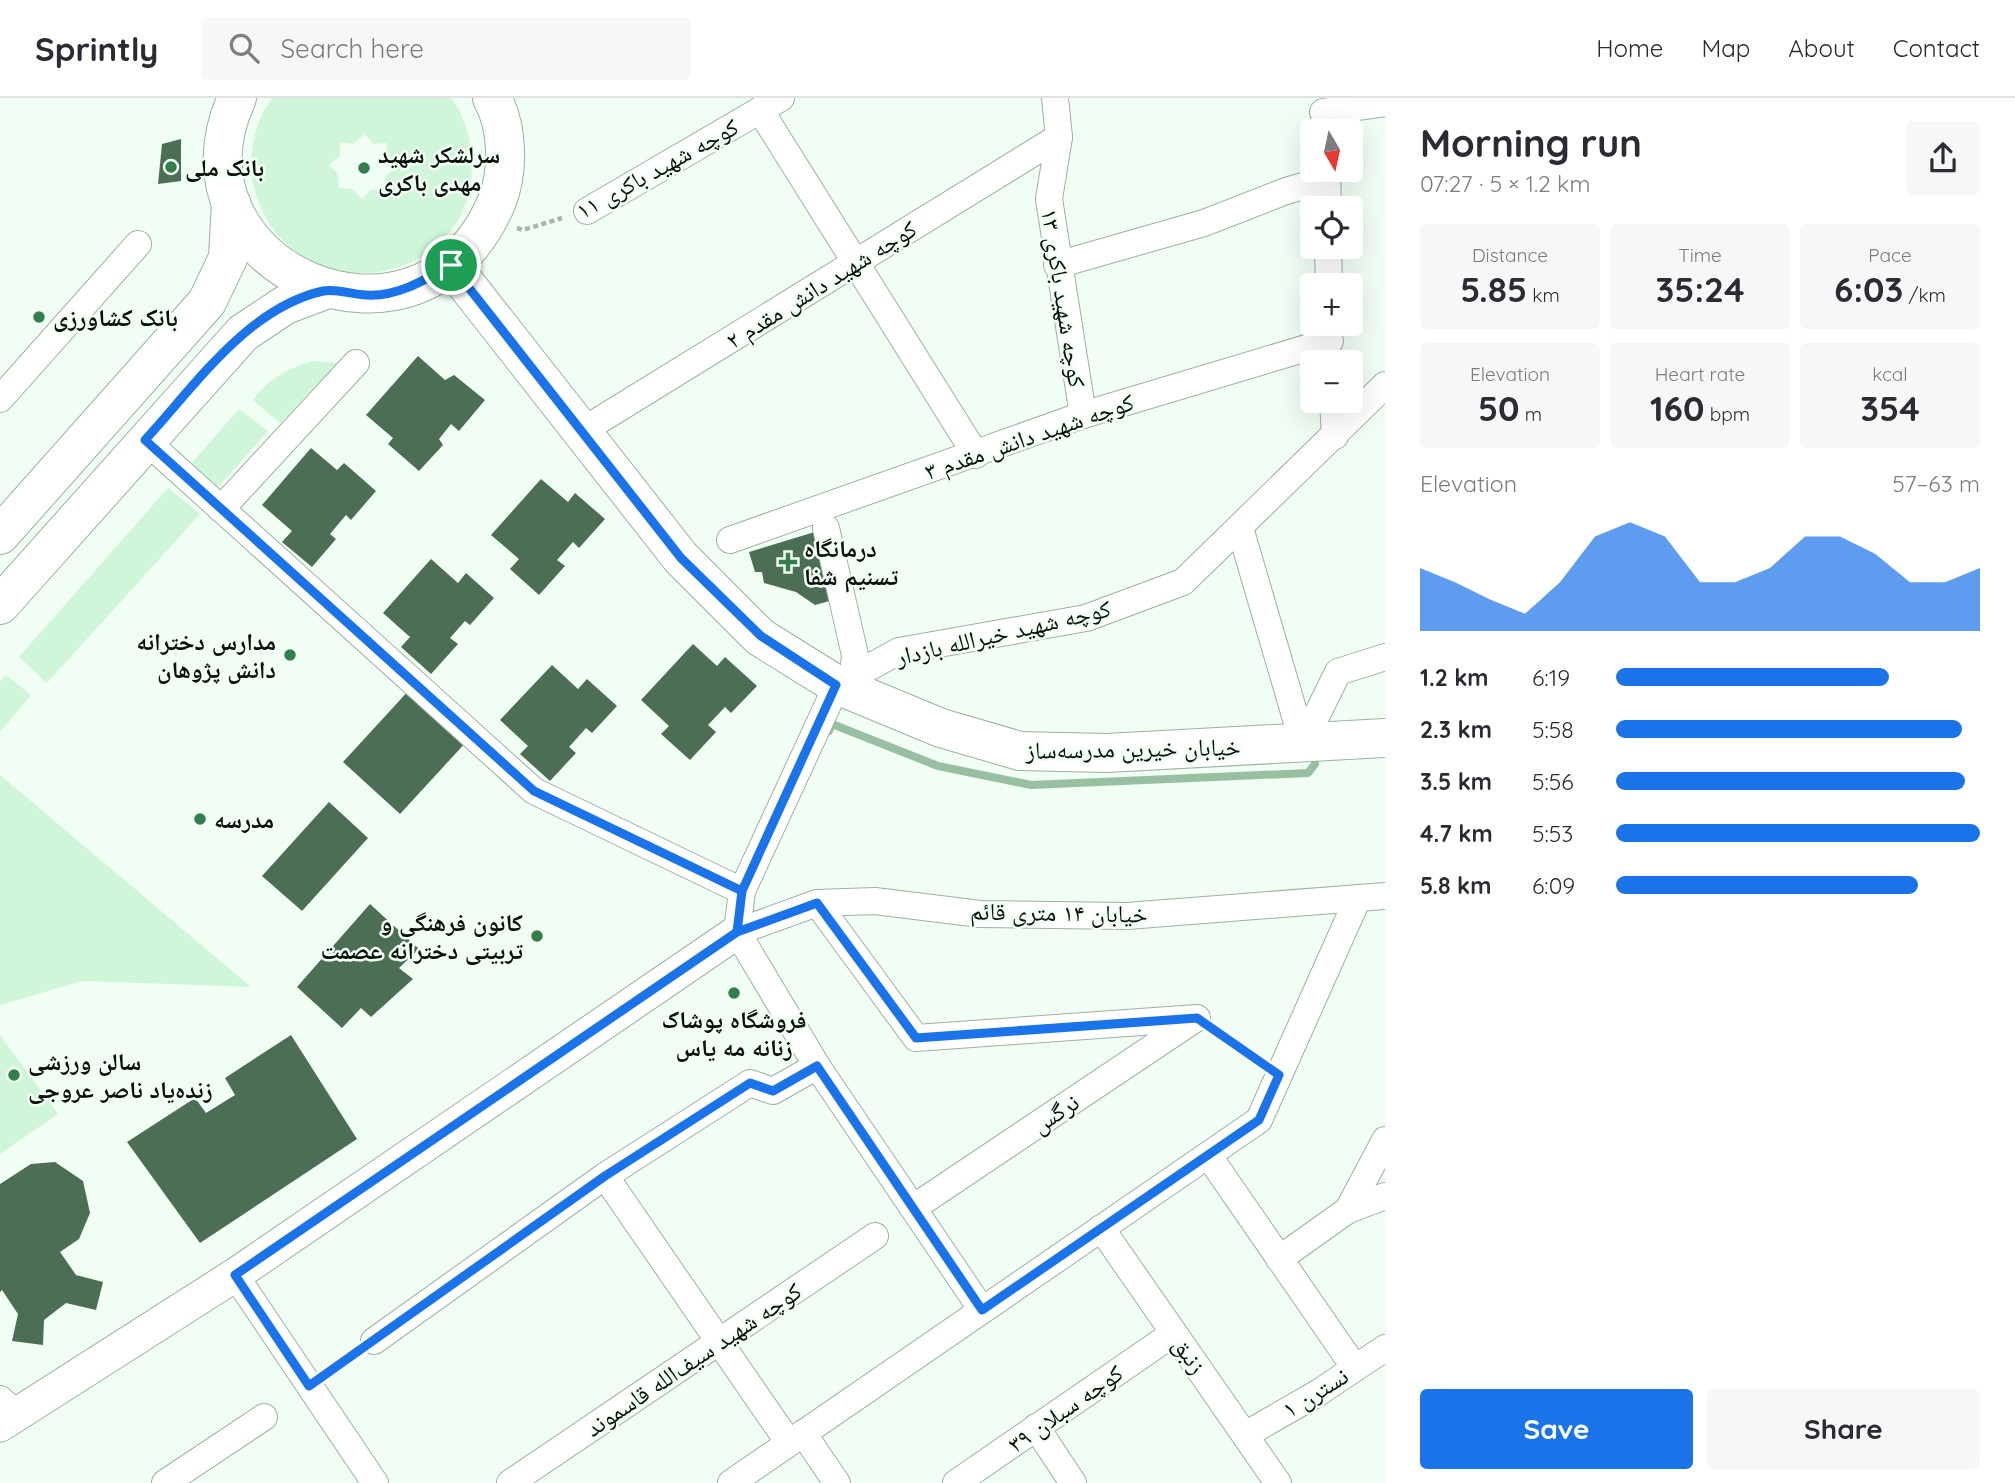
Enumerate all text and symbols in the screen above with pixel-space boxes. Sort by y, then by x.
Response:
search box [201,17,691,80]
text: Sprintly [35,28,159,69]
icon: search [225,29,263,67]
text: Search here [281,32,424,65]
text: Home [1596,33,1663,63]
text: Map [1701,33,1750,63]
text: About [1788,33,1855,63]
text: Contact [1893,33,1980,63]
street label: کوچه شهید باکری ۱۱ [571,111,743,225]
north arrow [1300,119,1363,182]
map controls [1300,119,1363,413]
text: Morning run [1420,119,1642,167]
button: share [1906,121,1980,195]
place label: سرلشکر شهید مهدی باکری [378,139,500,197]
place label: بانک ملی [185,152,264,182]
marker: بانک ملی [163,159,179,175]
marker: سرلشکر شهید مهدی باکری [356,160,372,176]
text: 07:27 · 5 × 1.2 km [1420,169,1590,198]
button: locate [1300,196,1363,259]
street label: کوچه شهید باکری ۱۳ [1035,206,1093,390]
street label: کوچه شهید دانش مقدم ۲ [720,213,923,357]
pin [421,235,481,295]
text: Distance [1472,243,1548,267]
text: Time [1678,243,1722,267]
text: Pace [1868,243,1912,267]
icon: arrive [432,246,470,284]
text: 5.85 [1460,267,1527,311]
text: 35:24 [1655,267,1745,311]
text: 6:03 [1834,267,1903,311]
button: + [1300,273,1363,336]
text: km [1527,283,1560,307]
text: /km [1903,283,1946,307]
place label: بانک کشاورزی [53,302,178,332]
marker: بانک کشاورزی [31,309,47,325]
button: − [1300,350,1363,413]
text: Elevation [1470,362,1550,386]
text: Heart rate [1655,362,1745,386]
text: kcal [1872,362,1908,386]
street label: کوچه شهید دانش مقدم ۳ [920,386,1138,488]
text: 50 [1478,386,1520,430]
text: 160 [1650,386,1704,430]
text: 354 [1860,386,1920,430]
text: m [1520,402,1542,426]
text: bpm [1704,402,1750,426]
text: Elevation [1420,469,1517,498]
text: 57–63 m [1892,469,1980,498]
place label: درمانگاه تسنیم شفا [804,533,899,593]
marker: درمانگاه تسنیم شفا [778,552,798,572]
street label: کوچه شهید خیرالله بازدار [892,593,1114,672]
place label: مدارس دخترانه دانش پژوهان [136,626,276,684]
marker: مدارس دخترانه دانش پژوهان [282,647,298,663]
text: 1.2 km [1420,663,1489,692]
text: 6:19 [1532,663,1570,692]
text: 2.3 km [1420,715,1492,744]
text: 5:58 [1532,715,1574,744]
street label: خیابان خیرین مدرسه‌ساز [1024,731,1241,765]
text: 3.5 km [1420,767,1492,796]
text: 5:56 [1532,767,1574,796]
place label: مدرسه [214,804,274,834]
marker: مدرسه [192,811,208,827]
text: 4.7 km [1420,819,1493,848]
text: 5:53 [1532,819,1573,848]
text: 5.8 km [1420,871,1491,900]
text: 6:09 [1532,871,1575,900]
street label: خیابان ۱۴ متری قائم [970,895,1148,931]
place label: کانون فرهنگی و تربیتی دخترانه عصمت [320,907,524,965]
marker: کانون فرهنگی و تربیتی دخترانه عصمت [529,928,545,944]
marker: فروشگاه پوشاک زنانه مه یاس [726,985,742,1001]
place label: فروشگاه پوشاک زنانه مه یاس [662,1004,806,1062]
place label: سالن ورزشی زنده‌یاد ناصر عروجی [28,1046,213,1104]
marker: سالن ورزشی زنده‌یاد ناصر عروجی [6,1067,22,1083]
street label: نرگس [1026,1086,1084,1140]
street label: کوچه شهید سیف‌الله قاسموند [579,1275,807,1443]
street label: زنبق [1167,1331,1213,1379]
street label: کوچه سبلان ۳۹ [1002,1357,1128,1459]
street label: نسترن ۱ [1276,1360,1354,1424]
button: Save [1420,1389,1693,1469]
button: Share [1707,1389,1980,1469]

